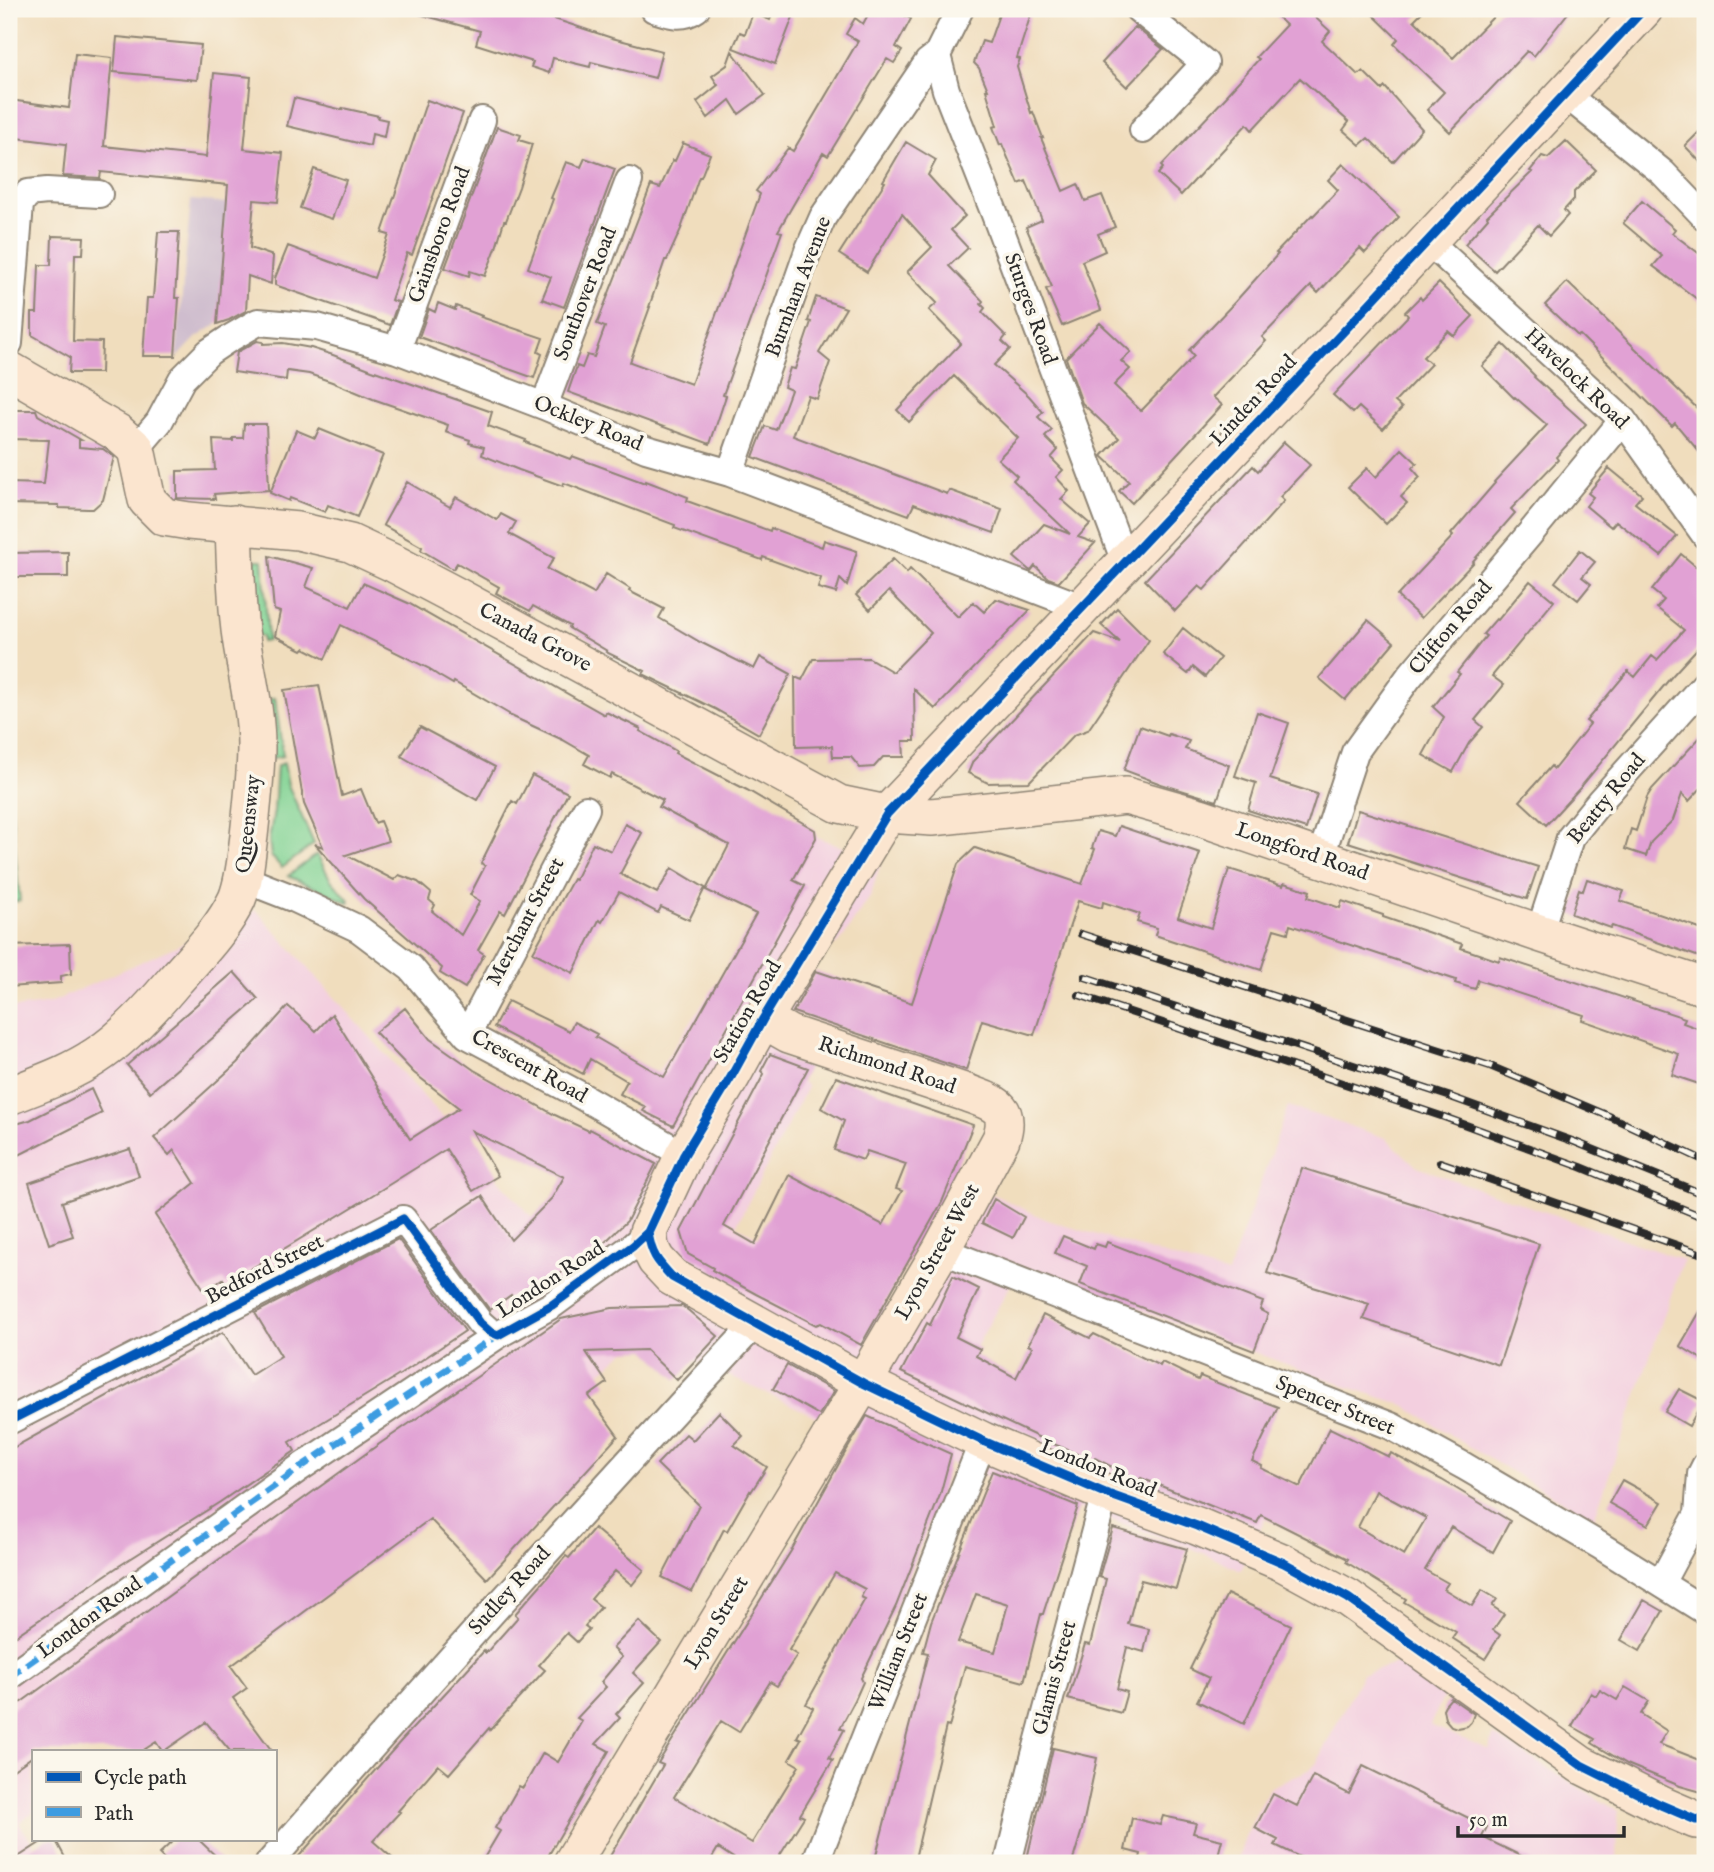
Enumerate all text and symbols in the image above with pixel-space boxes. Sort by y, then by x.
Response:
street label: Gainsboro Road [403,162,478,307]
street label: Burnham Avenue [760,212,838,361]
street label: Southover Road [548,223,624,365]
street label: Sturges Road [997,249,1063,369]
street label: Havelock Road [1518,322,1634,436]
street label: Linden Road [1205,349,1304,453]
street label: Ockley Road [529,390,647,458]
street label: Clifton Road [1403,574,1499,681]
street label: Canada Grove [474,597,596,679]
street label: Beatty Road [1562,747,1652,850]
street label: Queensway [230,773,268,875]
street label: Longford Road [1232,817,1373,888]
street label: Merchant Street [481,853,571,991]
street label: Station Road [708,955,789,1068]
street label: Crescent Road [466,1024,593,1110]
street label: Richmond Road [815,1031,960,1101]
street label: Lyon Street West [889,1179,987,1325]
street label: Bedford Street [201,1229,329,1311]
street label: London Road [492,1235,611,1325]
street label: Spencer Street [1271,1370,1399,1442]
street label: London Road [1036,1433,1161,1505]
street label: Sudley Road [463,1540,558,1641]
street label: London Road [32,1570,148,1665]
street label: Lyon Street [679,1572,755,1674]
street label: William Street [863,1589,935,1715]
street label: Glamis Street [1027,1618,1083,1738]
legend [32,1750,276,1840]
text: Cycle path [94,1765,187,1792]
scale bar [1458,1795,1625,1839]
text: Path [94,1801,133,1828]
text: 50 m [1469,1807,1508,1834]

